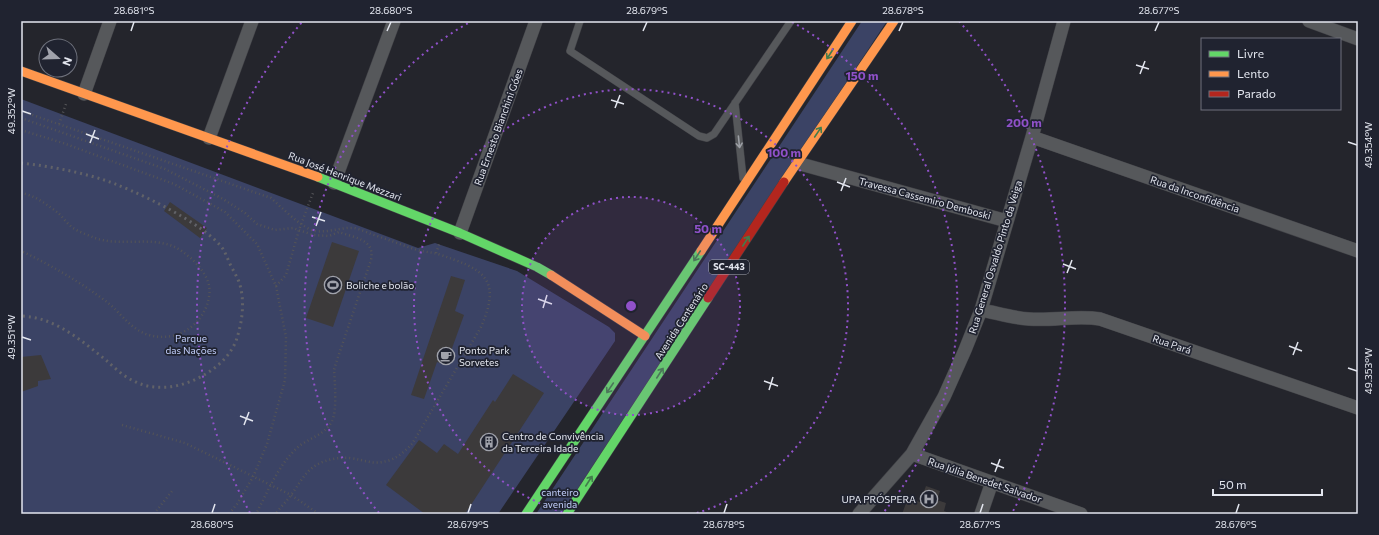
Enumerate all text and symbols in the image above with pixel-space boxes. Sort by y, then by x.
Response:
text: 28.681°S [114,4,154,16]
text: 28.680°S [370,4,413,16]
text: 28.679°S [626,4,668,16]
text: 28.678°S [882,4,924,16]
text: 28.677°S [1139,4,1180,16]
north arrow [38,38,78,78]
legend [1201,38,1341,110]
text: Livre [1237,46,1264,60]
one-way arrow [826,48,834,59]
text: N [60,55,75,68]
text: Lento [1237,66,1269,80]
street label: Rua Ernesto Bianchini Góes [471,67,525,187]
text: 150 m [845,68,879,82]
text: Parado [1237,86,1276,100]
text: 49.352°W [5,88,17,134]
text: 200 m [1006,115,1042,129]
text: 49.354°W [1362,122,1374,168]
one-way arrow [814,127,822,138]
one-way arrow [735,135,743,148]
text: 100 m [767,145,801,159]
street label: Rua José Henrique Mezzari [287,149,403,203]
street label: Rua da Inconfidência [1149,173,1241,215]
street label: Travessa Cassemiro Demboski [858,175,992,221]
street label: Rua General Osvaldo Pinto da Veiga [966,179,1024,335]
text: 50 m [694,221,722,235]
one-way arrow [742,235,751,246]
one-way arrow [693,250,701,261]
road number: SC-443 [709,260,749,274]
sports icon: Boliche e bolão [323,275,343,295]
place label: Boliche e bolão [346,279,414,291]
street label: Avenida Centenário [652,281,710,361]
centre of rings [624,299,638,313]
text: 49.351°W [5,315,17,359]
park label: Parque das Nações [166,332,217,356]
street label: Rua Pará [1151,332,1193,356]
place label: Ponto Park Sorvetes [459,344,510,368]
cafe icon: Ponto Park Sorvetes [436,346,456,366]
text: 49.353°W [1362,348,1374,394]
one-way arrow [656,368,664,379]
one-way arrow [606,382,614,393]
place label: Centro de Convivência da Terceira Idade [502,430,603,454]
building icon: Centro de Convivência da Terceira Idade [479,432,499,452]
street label: Rua Júlia Benedet Salvador [927,455,1043,505]
scale bar [1213,471,1322,497]
one-way arrow [584,476,593,487]
text: 50 m [1219,477,1247,491]
park label: canteiro avenida [541,486,579,510]
hospital icon: UPA PRÓSPERA [919,489,939,509]
place label: UPA PRÓSPERA [841,493,916,505]
text: 28.680°S [191,518,234,530]
text: 28.679°S [447,518,489,530]
text: 28.678°S [703,518,745,530]
text: 28.677°S [960,518,1001,530]
text: 28.676°S [1215,518,1257,530]

